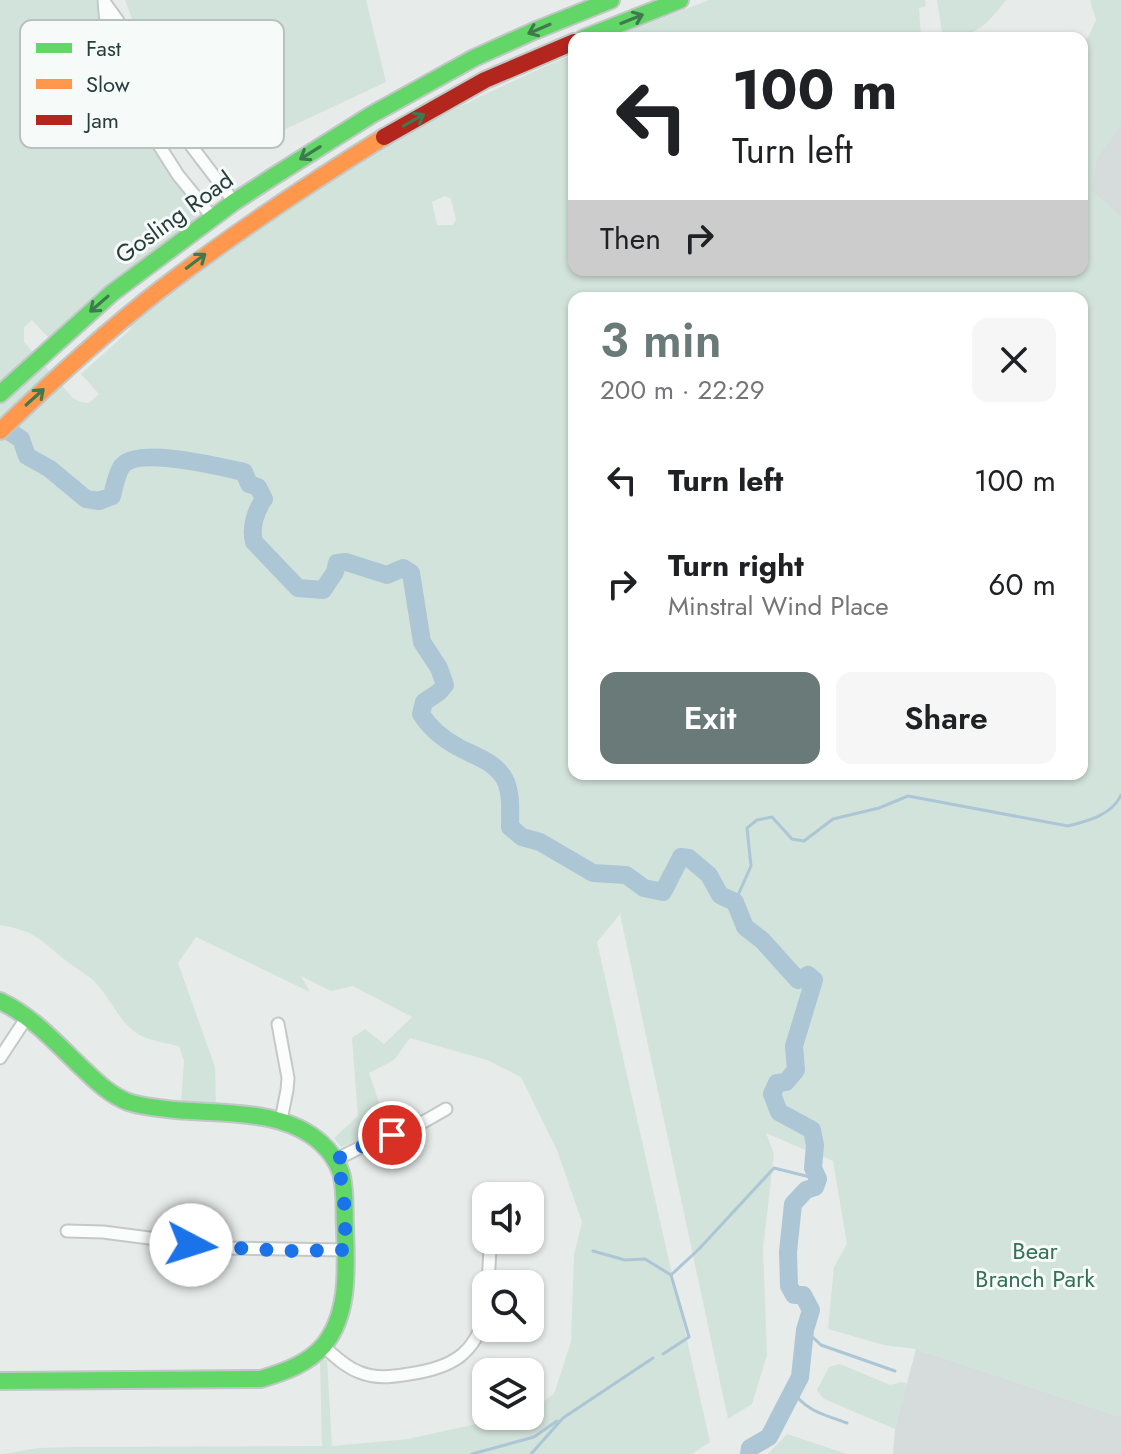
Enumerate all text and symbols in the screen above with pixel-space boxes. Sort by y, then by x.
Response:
one-way arrow [619,11,644,25]
legend [20,20,284,148]
one-way arrow [527,23,551,37]
text: Fast [86,32,122,64]
text: 100 m [732,49,897,130]
icon: left [600,64,704,168]
text: Slow [86,68,130,100]
text: Jam [83,104,119,136]
one-way arrow [402,112,426,127]
text: Turn left [732,124,853,176]
one-way arrow [299,145,322,161]
street label: Gosling Road [108,162,240,272]
icon: right [677,216,721,260]
text: Then [600,217,661,260]
one-way arrow [185,253,206,270]
one-way arrow [90,295,110,313]
text: 3 min [600,306,722,375]
button: close [972,318,1056,402]
text: 200 m · 22:29 [600,371,765,409]
one-way arrow [25,388,45,406]
icon: left [600,458,644,502]
text: Turn left [668,459,783,502]
text: 100 m [974,459,1056,502]
text: Turn right [668,544,804,587]
icon: right [600,562,644,606]
text: 60 m [988,563,1056,606]
text: Minstral Wind Place [668,587,889,625]
button: Exit [600,672,820,764]
button: Share [836,672,1056,764]
pin [358,1101,426,1169]
icon: arrive [370,1113,414,1157]
map controls [472,1182,544,1430]
button: sound [472,1182,544,1254]
position arrow [149,1203,233,1287]
park label: Bear Branch Park [975,1233,1095,1296]
button: search [472,1270,544,1342]
button: layers [472,1358,544,1430]

